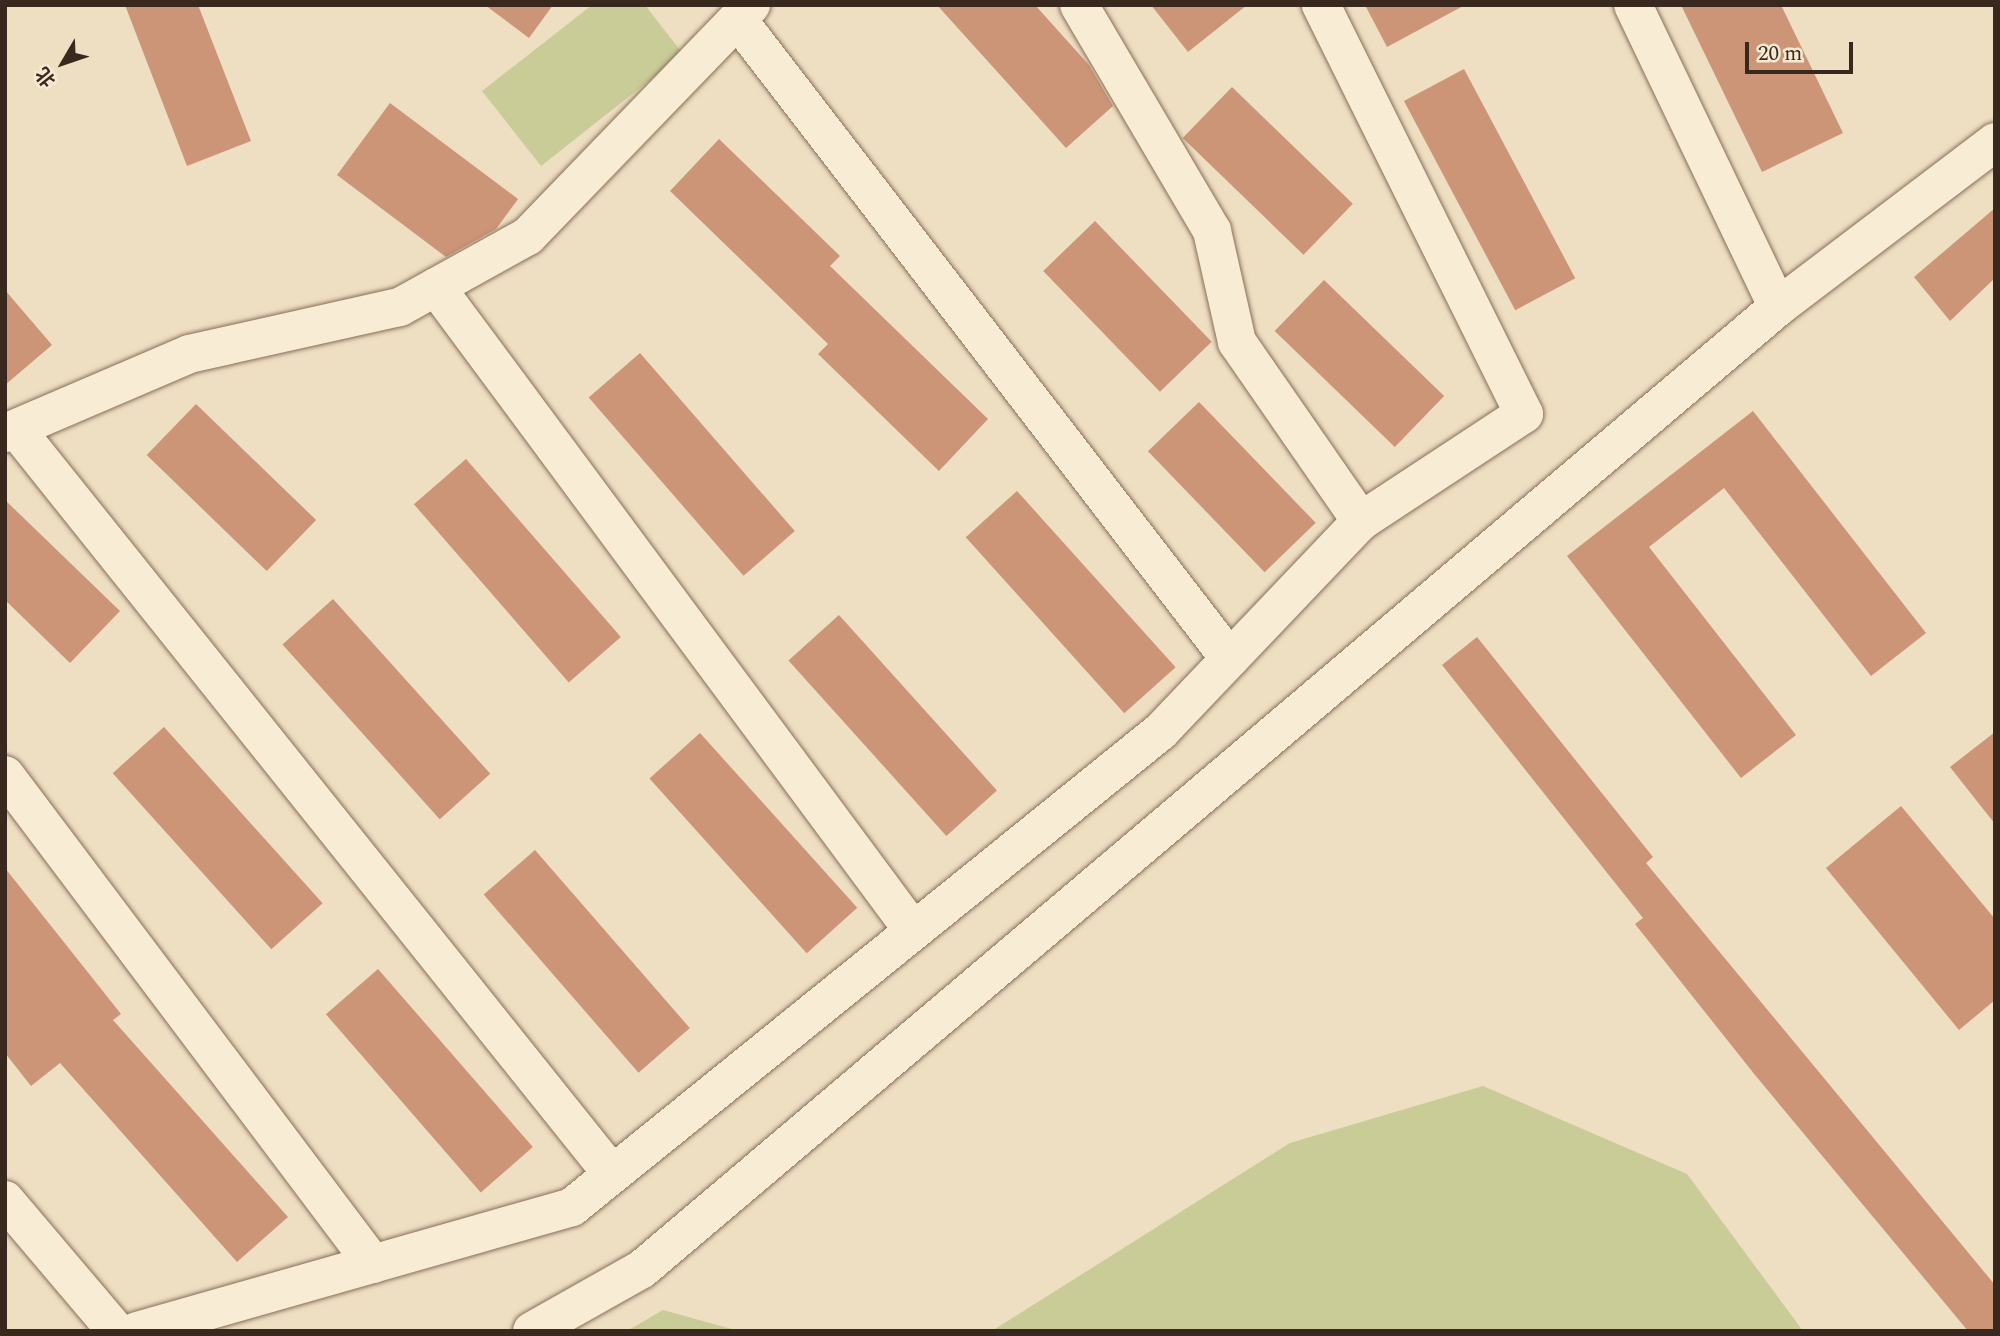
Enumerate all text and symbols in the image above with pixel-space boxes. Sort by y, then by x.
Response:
north arrow [28,28,98,98]
scale bar [1748,28,1856,72]
text: 20 m [1758,38,1802,70]
text: 北 [29,60,64,93]

